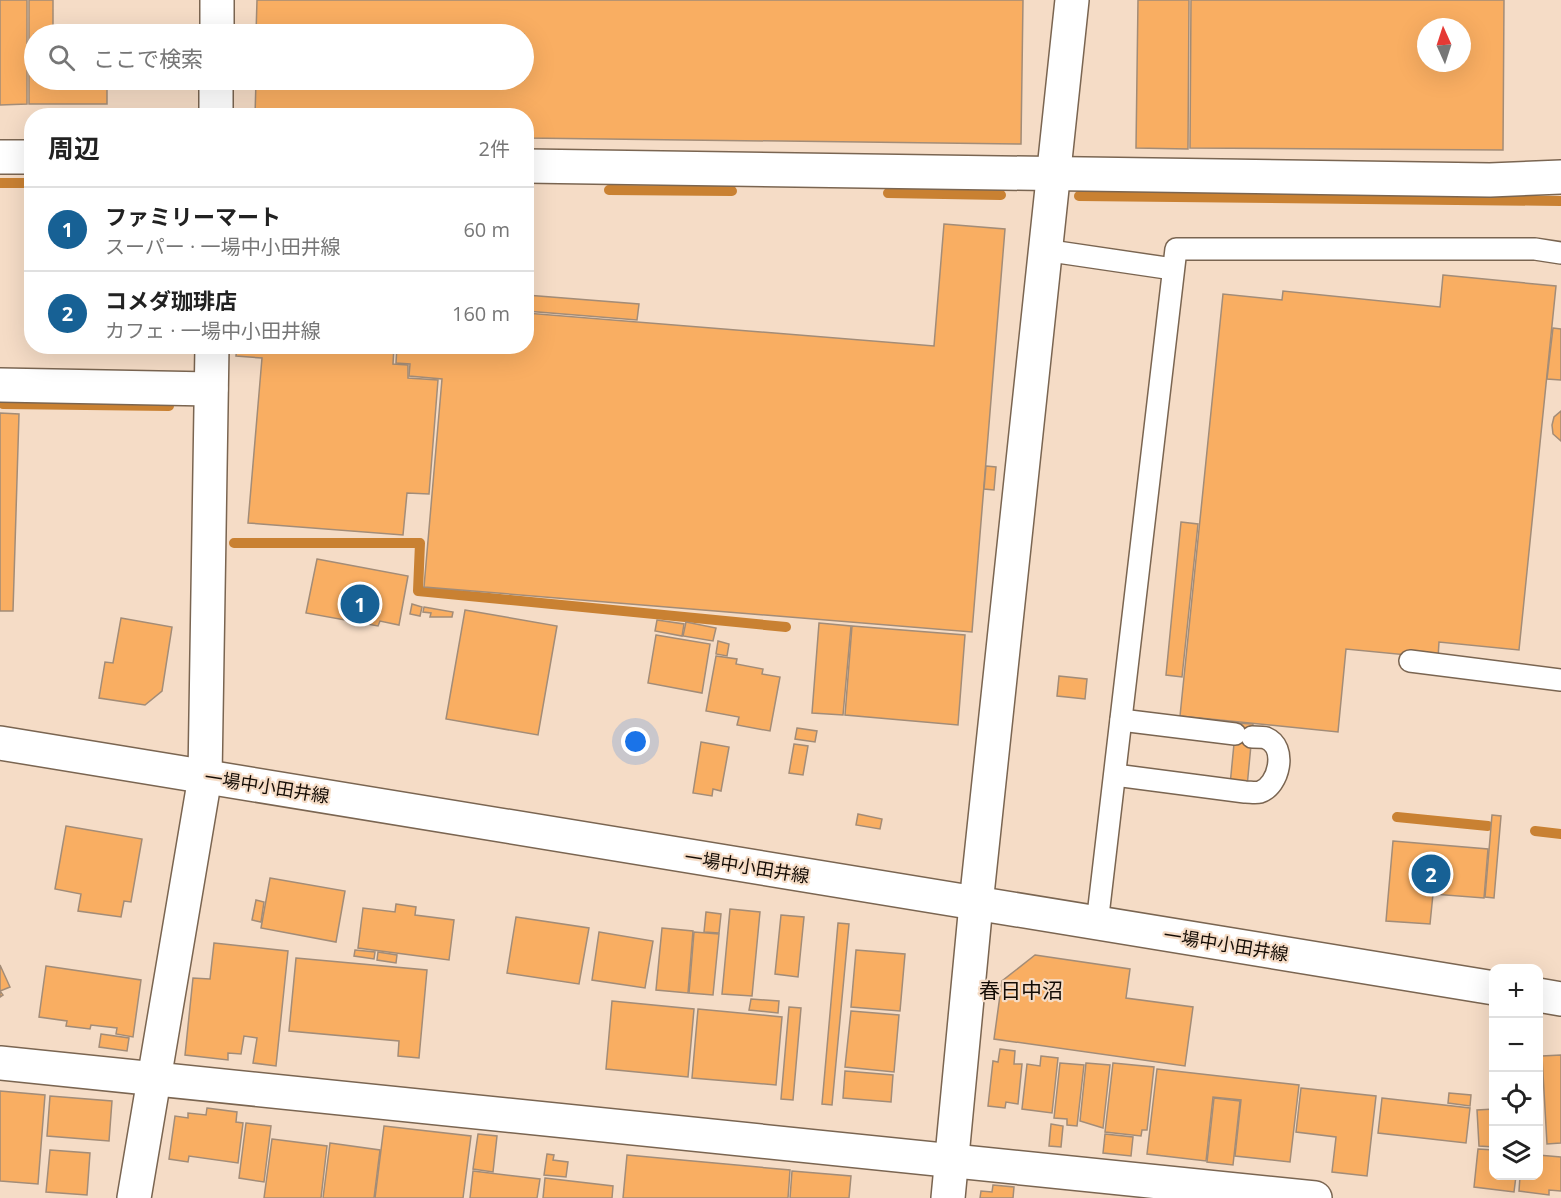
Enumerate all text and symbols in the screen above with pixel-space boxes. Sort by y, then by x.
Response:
north arrow [1417,18,1471,72]
search box [24,24,534,90]
icon: search [45,41,78,74]
text: ここで検索 [93,43,203,73]
text: 周辺 [48,130,100,166]
text: 2件 [479,135,510,162]
text: ファミリーマート [105,201,281,231]
text: 1 [62,216,73,243]
text: 60 m [463,216,510,243]
text: スーパー · 一場中小田井線 [105,233,340,260]
text: コメダ珈琲店 [105,285,237,315]
text: 2 [62,300,73,327]
text: 160 m [452,300,510,327]
text: カフェ · 一場中小田井線 [105,317,321,344]
pin: 1 [340,582,380,626]
your location [621,727,650,756]
street label: 一場中小田井線 [203,764,331,808]
street label: 一場中小田井線 [683,844,811,888]
pin: 2 [1412,852,1450,896]
street label: 一場中小田井線 [1162,922,1290,966]
map controls [1489,964,1543,1180]
button: + [1489,964,1543,1018]
district label: 春日中沼 [979,976,1063,1004]
button: − [1489,1018,1543,1072]
button: locate [1489,1072,1543,1126]
button: layers [1489,1126,1543,1180]

